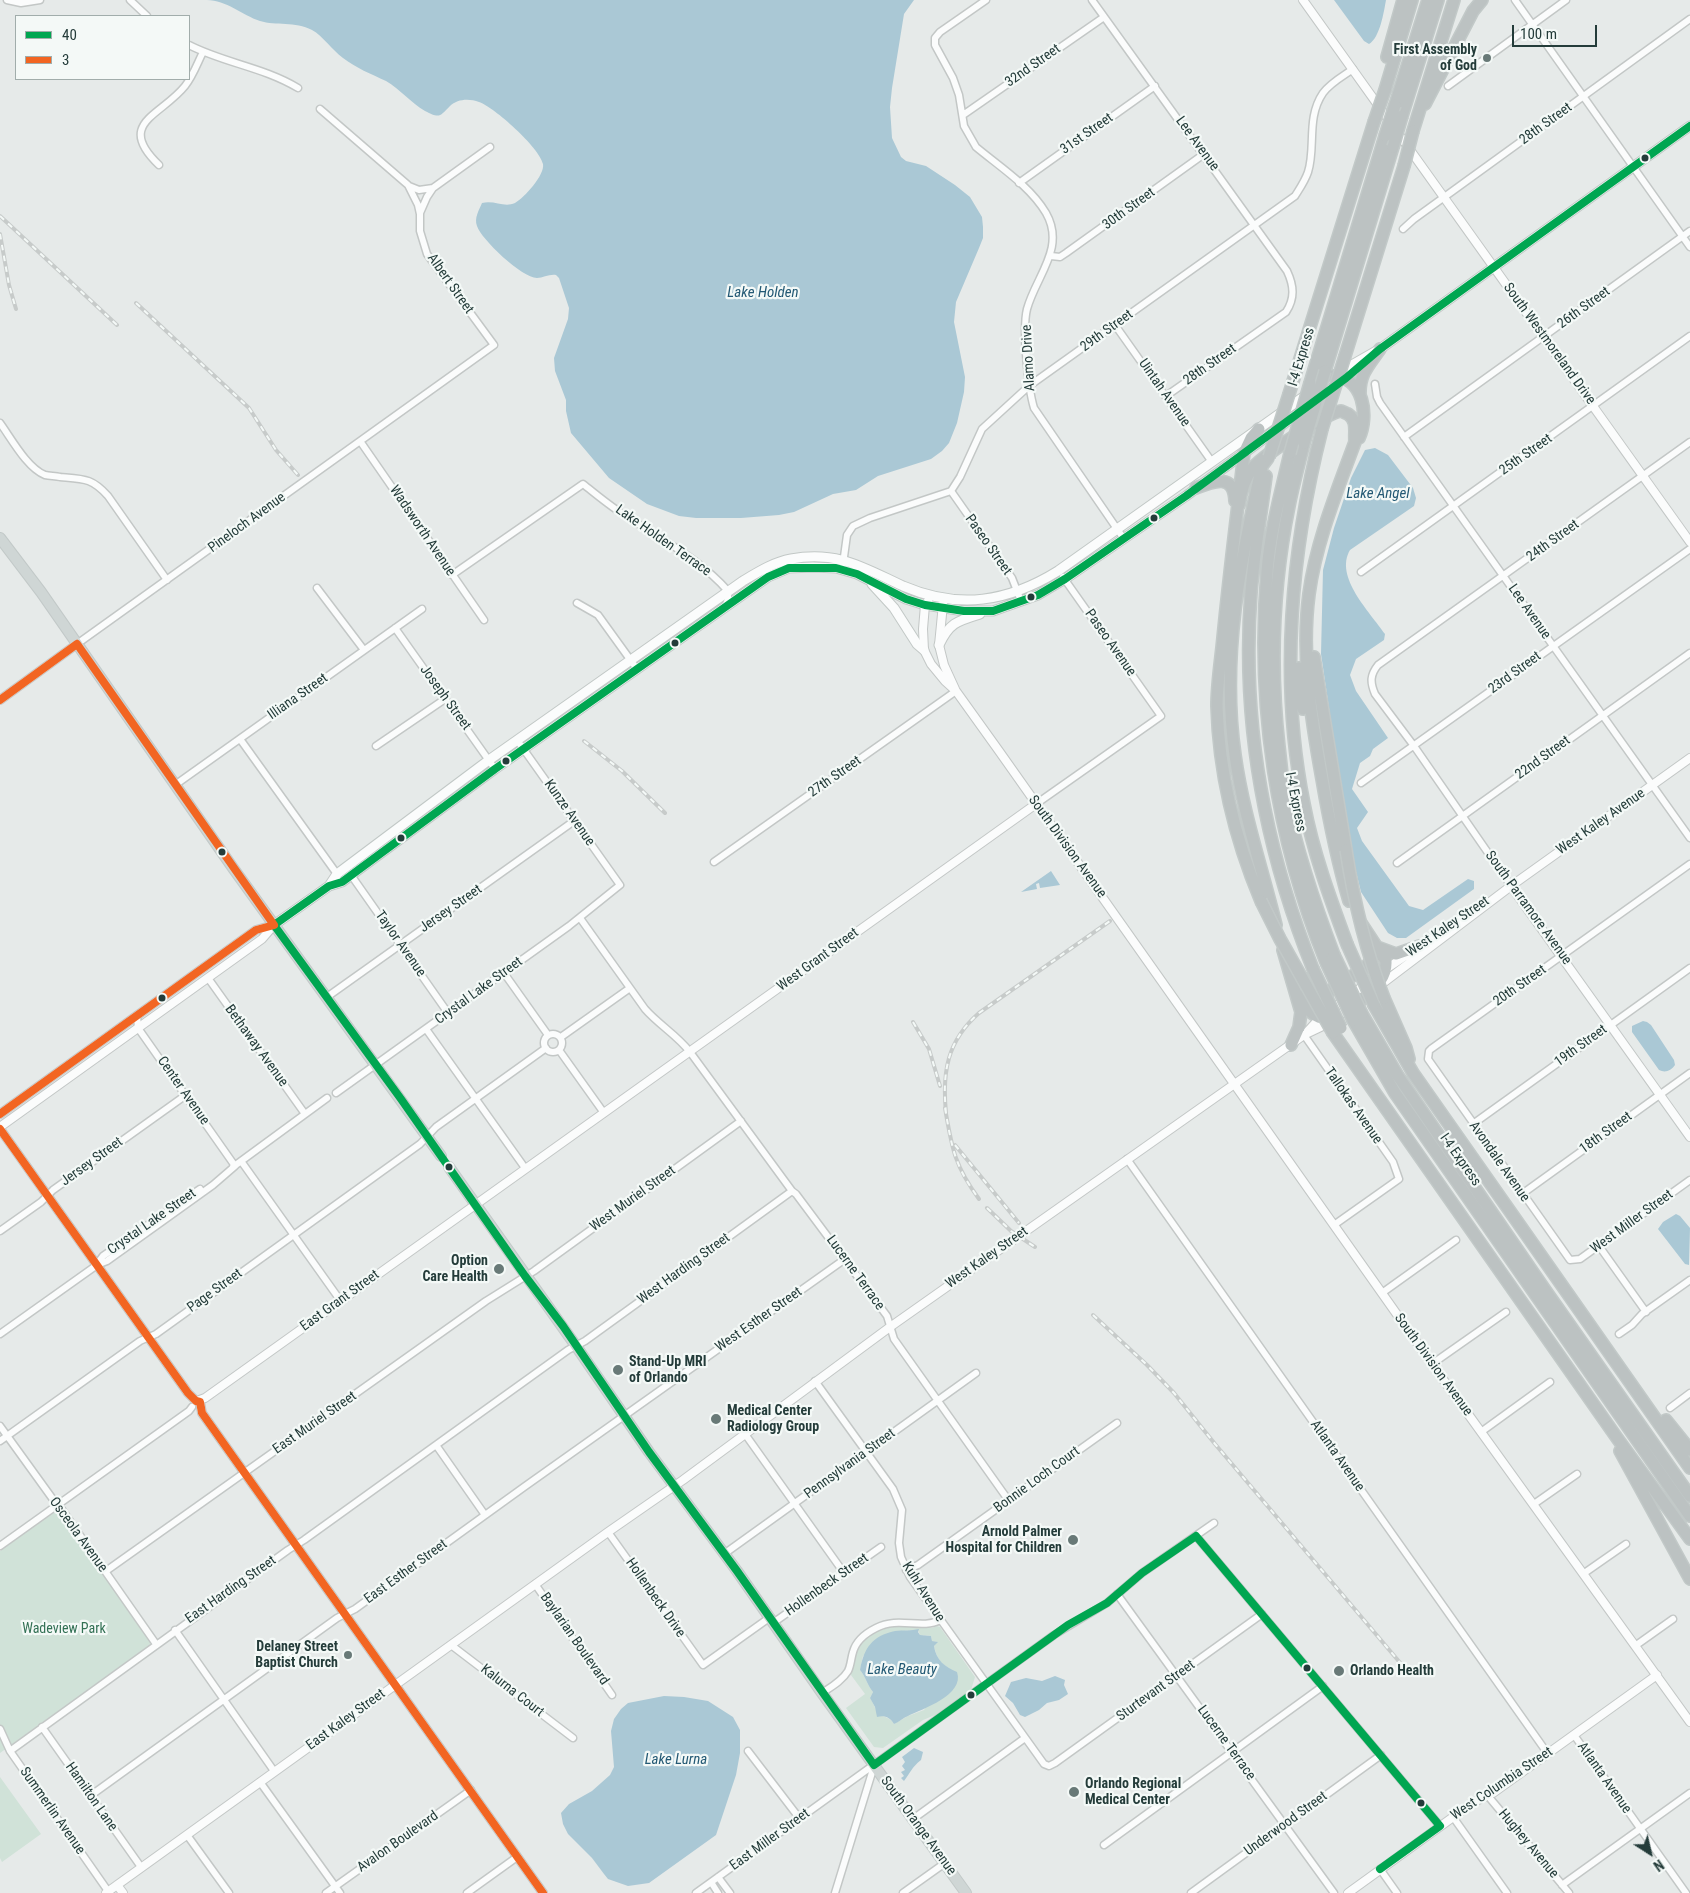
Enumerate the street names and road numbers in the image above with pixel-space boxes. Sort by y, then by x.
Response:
street label: 32nd Street [1002,41,1064,91]
street label: 28th Street [1516,99,1576,149]
street label: 31st Street [1057,110,1117,158]
street label: Lee Avenue [1172,113,1222,175]
street label: 30th Street [1099,184,1159,234]
street label: Albert Street [423,251,477,317]
street label: South Westmoreland Drive [1499,280,1599,408]
street label: 26th Street [1554,283,1614,333]
street label: 29th Street [1077,306,1137,356]
street label: Alamo Drive [1019,324,1039,392]
street label: I-4 Express [1285,326,1319,388]
street label: 28th Street [1180,341,1240,389]
street label: Uintah Avenue [1134,356,1194,430]
street label: 25th Street [1496,431,1556,479]
street label: Wadsworth Avenue [386,483,458,579]
street label: Pineloch Avenue [205,489,289,557]
street label: Lake Holden Terrace [612,502,714,580]
street label: Paseo Street [961,511,1015,579]
street label: 24th Street [1523,516,1583,566]
street label: Lee Avenue [1504,581,1554,643]
street label: Paseo Avenue [1081,606,1139,680]
street label: 23rd Street [1485,648,1545,698]
street label: Joseph Street [416,662,474,734]
street label: Illiana Street [265,670,331,724]
street label: 22nd Street [1512,733,1574,783]
street label: 27th Street [805,753,865,801]
street label: I-4 Express [1281,771,1309,833]
street label: Kunze Avenue [540,777,598,849]
street label: West Kaley Avenue [1554,785,1648,859]
street label: South Division Avenue [1024,793,1110,901]
street label: South Parramore Avenue [1481,848,1575,968]
street label: Jersey Street [417,881,485,937]
street label: West Kaley Street [1403,893,1493,961]
street label: Taylor Avenue [371,908,429,980]
street label: West Grant Street [774,925,862,995]
street label: Crystal Lake Street [432,954,526,1028]
street label: 20th Street [1490,962,1550,1010]
street label: Bethaway Avenue [221,1002,291,1090]
street label: 19th Street [1551,1021,1611,1071]
street label: Center Avenue [153,1054,213,1128]
street label: Tallokas Avenue [1320,1064,1386,1148]
street label: 18th Street [1576,1108,1636,1158]
street label: Avondale Avenue [1465,1119,1533,1205]
street label: I-4 Express [1436,1130,1484,1190]
street label: Jersey Street [58,1134,126,1190]
street label: West Muriel Street [587,1162,679,1236]
street label: Crystal Lake Street [105,1185,199,1259]
street label: West Miller Street [1587,1186,1677,1258]
street label: West Kaley Street [943,1223,1031,1293]
street label: West Harding Street [635,1230,733,1308]
street label: Lucerne Terrace [822,1232,888,1314]
street label: Page Street [184,1265,246,1317]
street label: East Grant Street [297,1267,383,1335]
street label: West Esther Street [712,1284,806,1356]
street label: South Division Avenue [1390,1311,1476,1419]
street label: East Muriel Street [270,1388,360,1458]
street label: Atlanta Avenue [1306,1417,1368,1495]
street label: Pennsylvania Street [801,1425,899,1503]
street label: Bonnie Loch Court [991,1443,1083,1517]
street label: Osceola Avenue [45,1494,111,1576]
street label: East Esther Street [361,1536,451,1608]
street label: Hollenbeck Street [782,1550,872,1620]
street label: East Harding Street [182,1552,280,1628]
street label: Hollenbeck Drive [621,1555,689,1641]
street label: Kuhl Avenue [898,1559,948,1625]
street label: Baylarian Boulevard [536,1590,612,1688]
street label: Sturtevant Street [1113,1657,1199,1725]
street label: Kalurna Court [477,1661,547,1721]
street label: East Kaley Street [303,1686,389,1754]
street label: Lucerne Terrace [1193,1702,1259,1784]
street label: Atlanta Avenue [1573,1739,1635,1817]
street label: West Columbia Street [1448,1744,1556,1824]
street label: Hamilton Lane [61,1759,121,1835]
street label: Summerlin Avenue [16,1764,88,1858]
street label: South Orange Avenue [877,1773,959,1879]
street label: Underwood Street [1241,1788,1331,1860]
street label: East Miller Street [727,1805,813,1875]
street label: Hughey Avenue [1494,1806,1562,1882]
street label: Avalon Boulevard [354,1808,442,1876]

